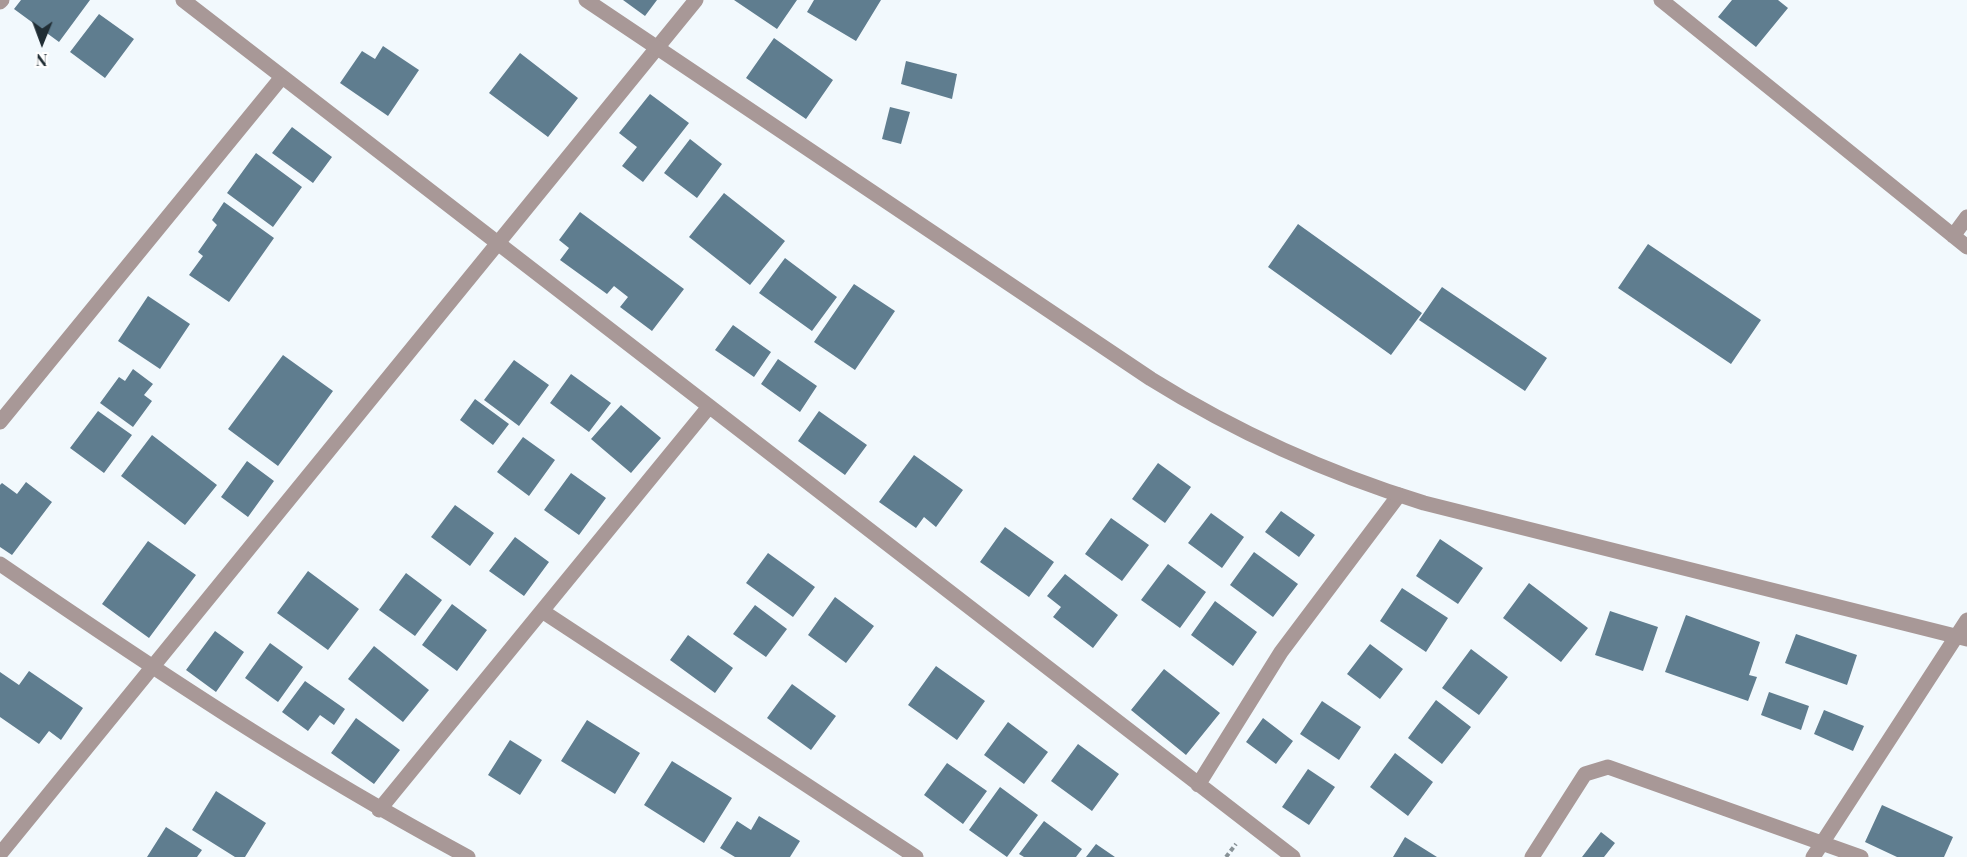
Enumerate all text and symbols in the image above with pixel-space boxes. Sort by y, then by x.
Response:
north arrow [12,12,72,72]
text: N [36,50,48,71]

